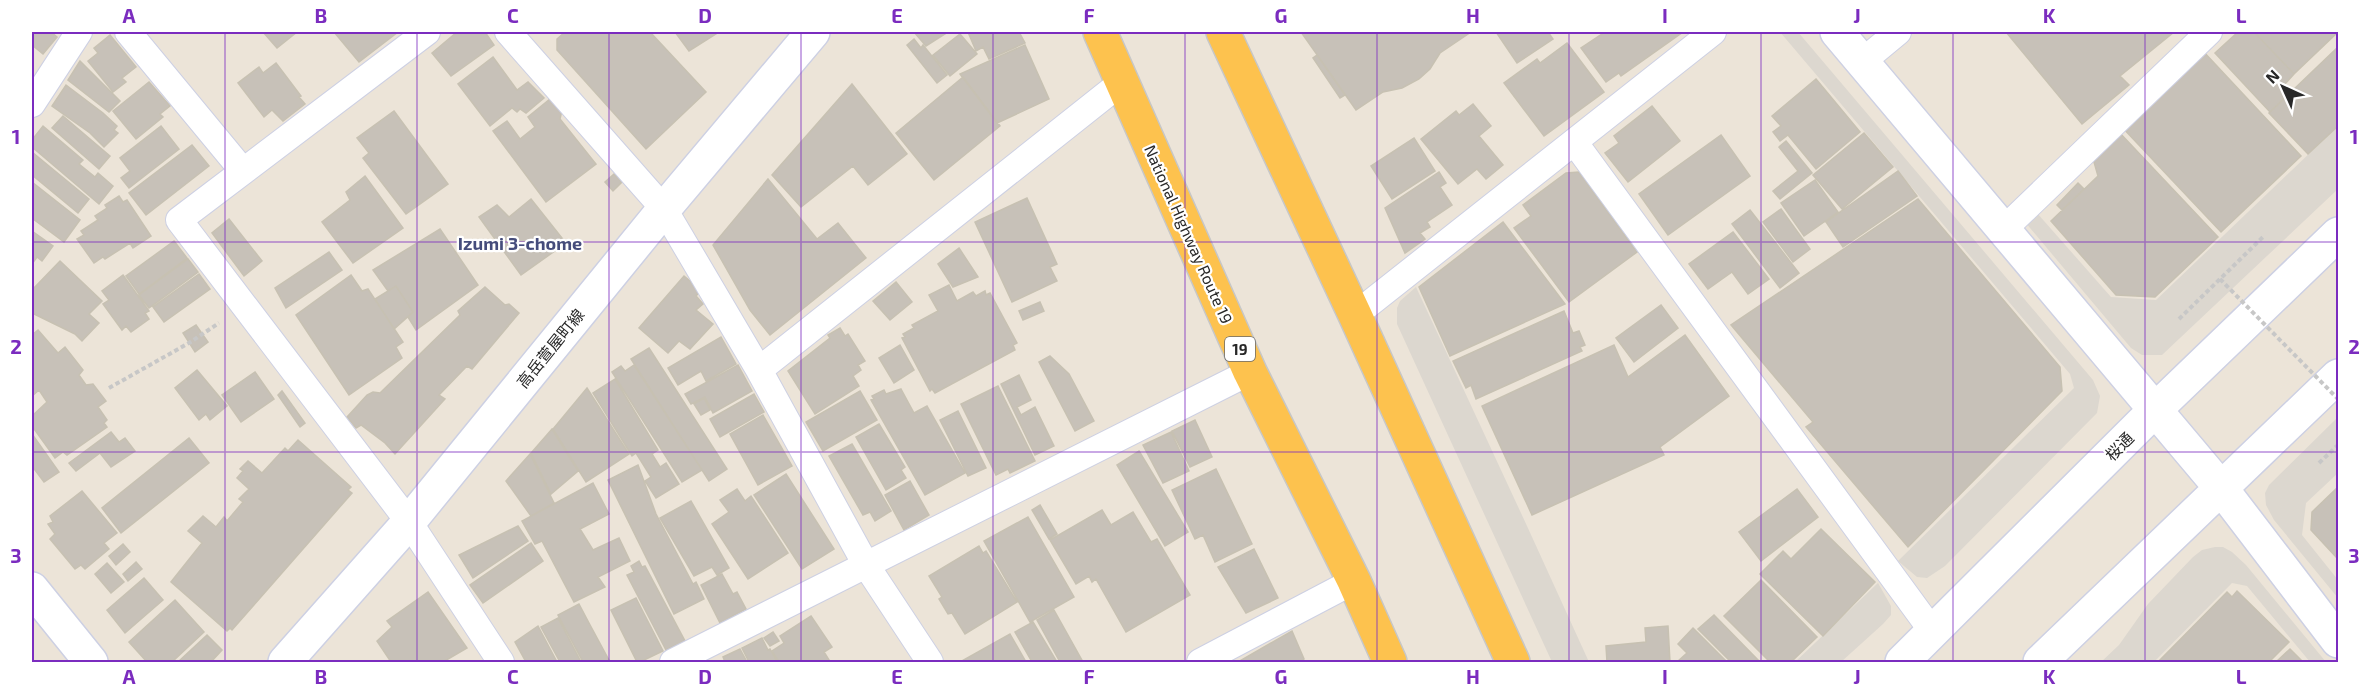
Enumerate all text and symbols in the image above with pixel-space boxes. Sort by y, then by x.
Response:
text: A [122,3,136,27]
text: B [315,3,327,27]
text: C [507,3,519,27]
text: D [698,3,712,27]
text: E [891,3,903,27]
text: F [1083,3,1095,27]
text: G [1275,3,1287,27]
text: H [1466,3,1480,27]
text: I [1662,3,1668,27]
text: J [1853,3,1861,27]
text: K [2043,3,2056,27]
text: L [2236,3,2247,27]
north arrow [2253,57,2313,117]
text: N [2261,65,2283,87]
text: 1 [12,124,20,148]
text: 1 [2350,124,2358,148]
street label: National Highway Route 19 [1141,142,1237,326]
district label: Izumi 3-chome [458,232,582,254]
street label: 高岳萱屋町線 [512,305,588,391]
text: 2 [10,334,22,358]
text: 2 [2348,334,2360,358]
road number: 19 [1225,337,1255,361]
street label: 桜通 [2101,428,2137,464]
text: 3 [10,543,22,567]
text: 3 [2348,543,2360,567]
text: A [122,664,136,688]
text: B [315,664,327,688]
text: C [507,664,519,688]
text: D [698,664,712,688]
text: E [891,664,903,688]
text: F [1083,664,1095,688]
text: G [1275,664,1287,688]
text: H [1466,664,1480,688]
text: I [1662,664,1668,688]
text: J [1853,664,1861,688]
text: K [2043,664,2056,688]
text: L [2236,664,2247,688]

